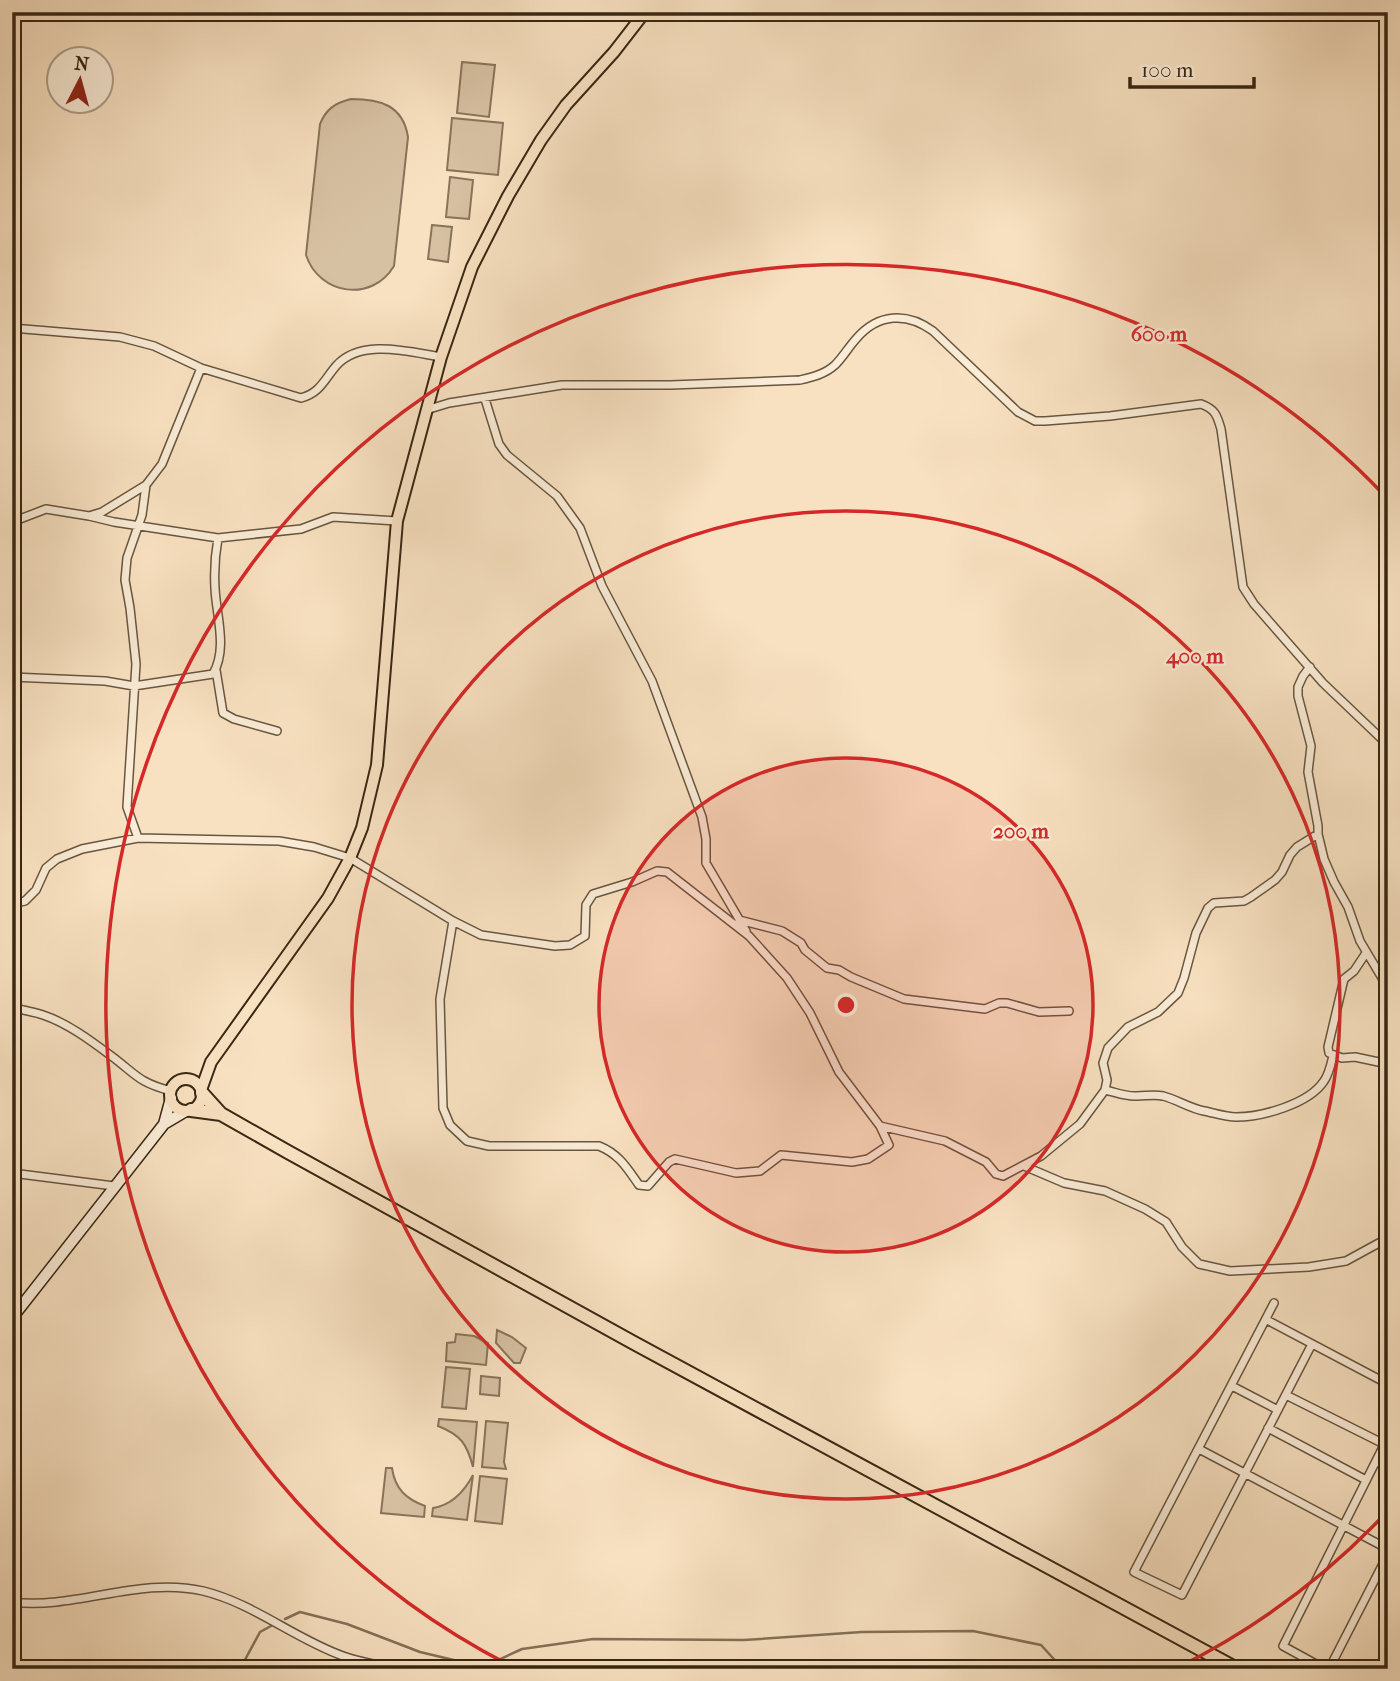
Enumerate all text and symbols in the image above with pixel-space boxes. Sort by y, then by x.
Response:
north arrow [46,46,116,116]
scale bar [1130,46,1255,90]
text: N [73,52,91,76]
text: 100 m [1141,58,1194,82]
text: 600 m [1131,322,1188,346]
text: 400 m [1165,644,1224,669]
text: 200 m [993,819,1050,843]
centre of rings [834,993,858,1017]

